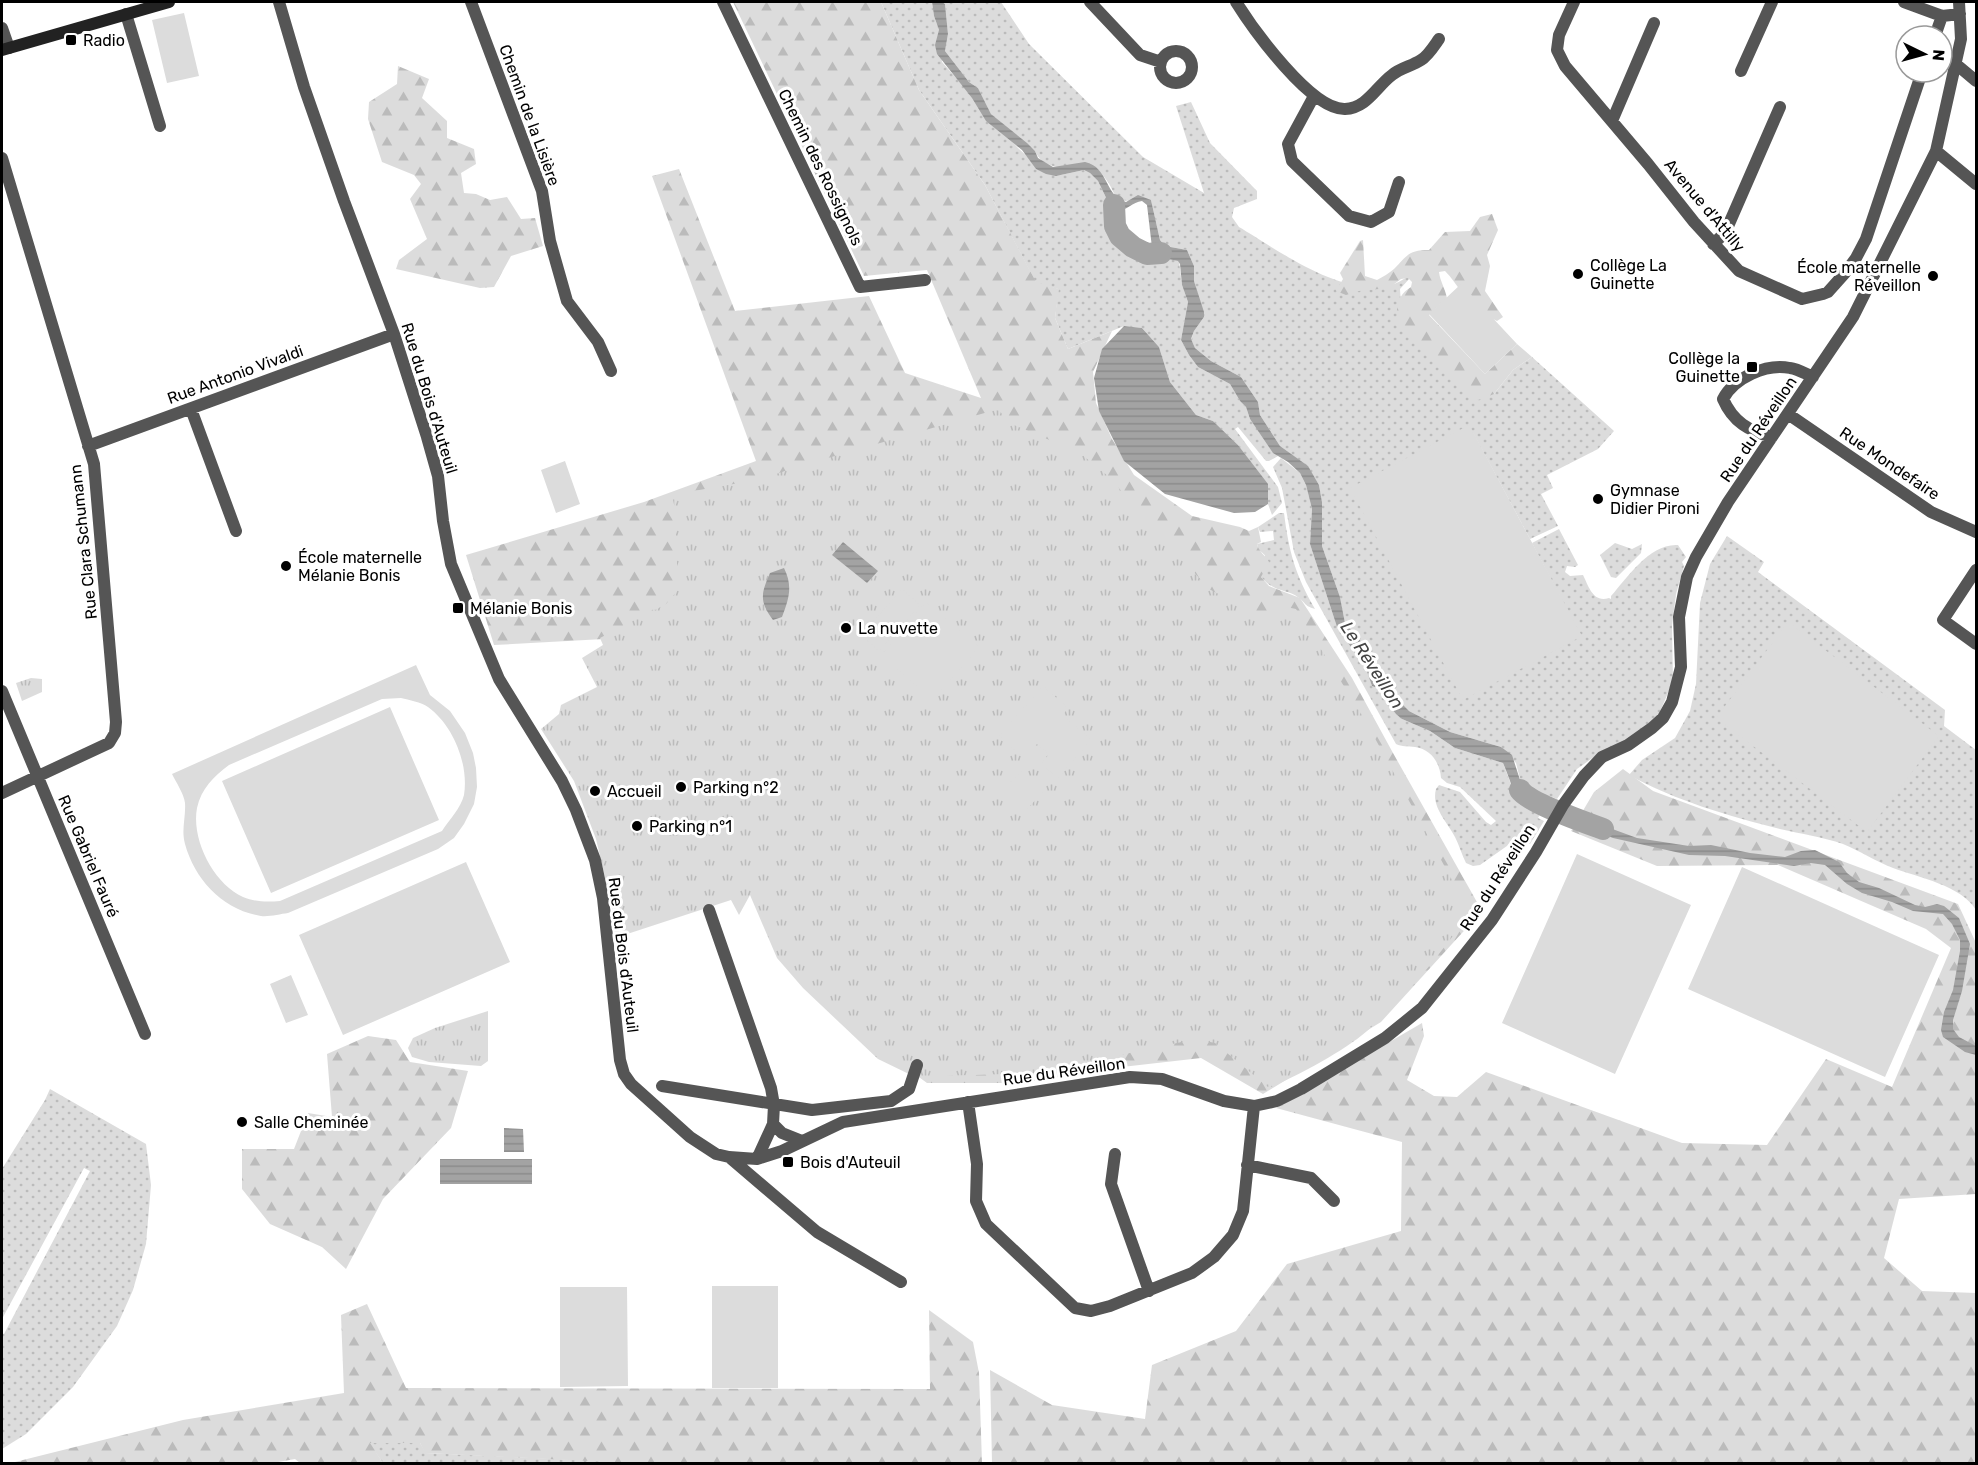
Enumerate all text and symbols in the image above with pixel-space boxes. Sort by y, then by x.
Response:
north arrow [1894,24,1954,84]
place label: Radio [83,31,125,50]
marker: Radio [64,33,78,47]
street label: Chemin de la Lisière [495,42,564,188]
text: N [1928,49,1948,62]
street label: Chemin des Rossignols [774,86,867,249]
street label: Avenue d'Attilly [1660,155,1749,256]
place label: Collège La Guinette [1590,256,1667,293]
place label: École maternelle Réveillon [1797,258,1921,295]
marker: Collège La Guinette [1571,267,1585,281]
marker: École maternelle Réveillon [1926,269,1940,283]
street label: Rue du Bois d'Auteuil [398,320,462,476]
street label: Rue Antonio Vivaldi [164,341,306,408]
place label: Collège la Guinette [1668,349,1740,386]
marker: Collège la Guinette [1745,360,1759,374]
street label: Rue du Réveillon [1716,373,1801,486]
street label: Rue Mondefaire [1836,423,1943,504]
street label: Rue Clara Schumann [66,464,101,620]
place label: Gymnase Didier Pironi [1610,481,1700,518]
marker: Gymnase Didier Pironi [1591,492,1605,506]
place label: École maternelle Mélanie Bonis [298,548,422,585]
marker: École maternelle Mélanie Bonis [279,559,293,573]
place label: Mélanie Bonis [470,599,572,618]
marker: Mélanie Bonis [451,601,465,615]
water label: Le Réveillon [1336,617,1408,713]
place label: La nuvette [858,619,938,638]
marker: La nuvette [839,621,853,635]
place label: Parking n°2 [693,778,779,797]
marker: Parking n°2 [674,780,688,794]
place label: Accueil [607,782,662,801]
marker: Accueil [588,784,602,798]
street label: Rue Gabriel Fauré [54,792,123,920]
place label: Parking n°1 [649,817,732,836]
marker: Parking n°1 [630,819,644,833]
street label: Rue du Réveillon [1456,820,1539,934]
street label: Rue du Bois d'Auteuil [605,876,642,1034]
street label: Rue du Réveillon [1002,1054,1126,1089]
place label: Salle Cheminée [254,1113,369,1132]
marker: Salle Cheminée [235,1115,249,1129]
place label: Bois d'Auteuil [800,1153,901,1172]
marker: Bois d'Auteuil [781,1155,795,1169]

